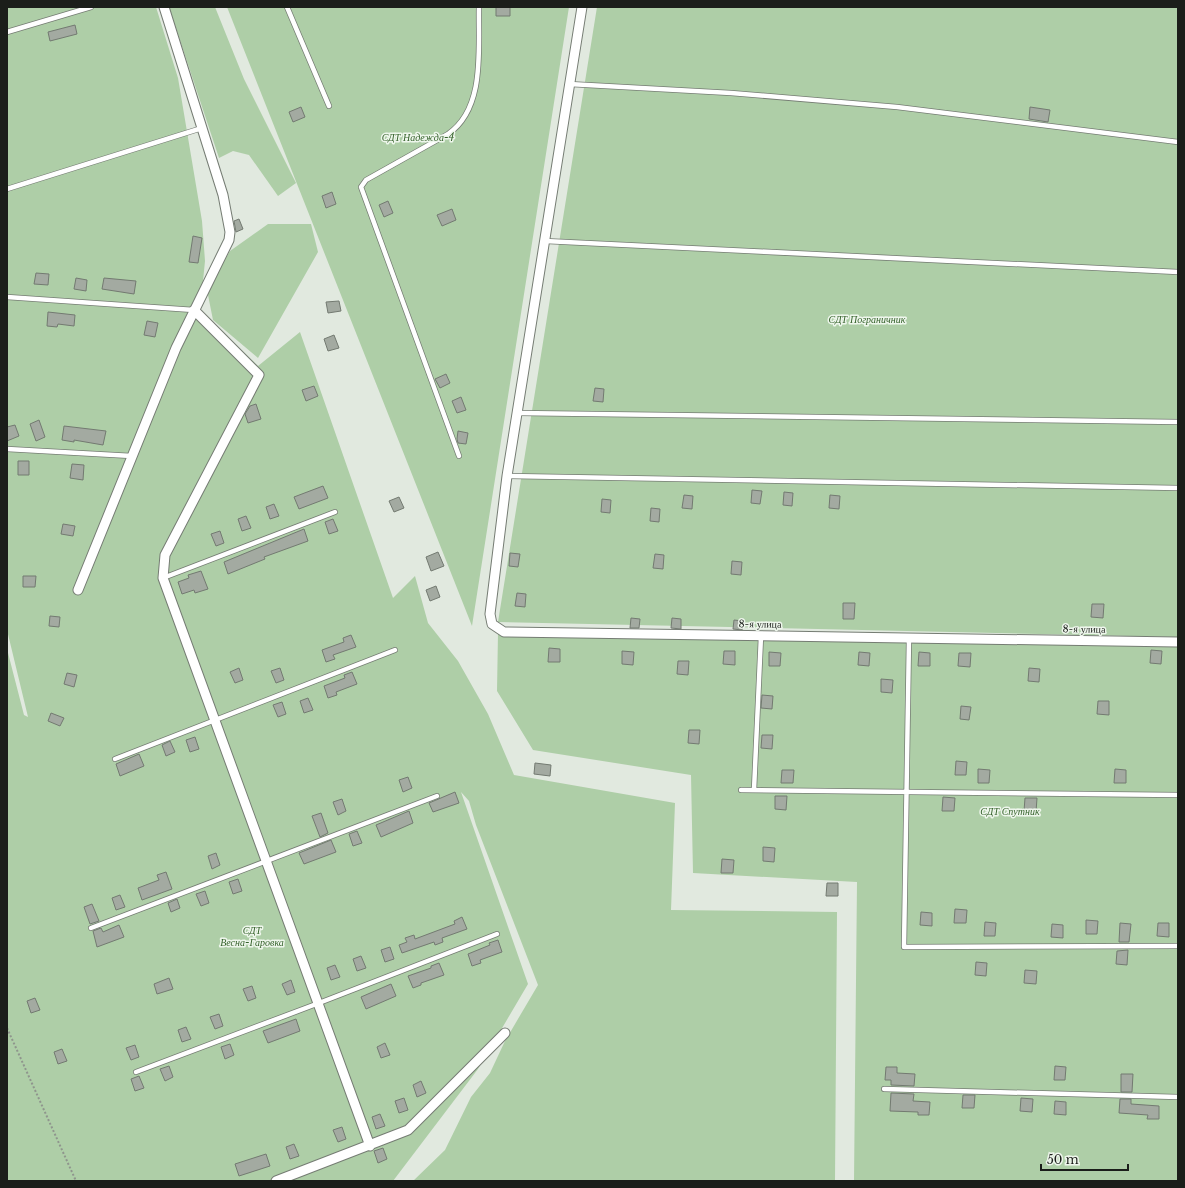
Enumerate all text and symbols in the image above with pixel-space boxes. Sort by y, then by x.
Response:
park label: СДТ Надежда-4 [382,131,455,144]
park label: СДТ Пограничник [829,313,906,326]
street label: 8-я улица [738,617,782,631]
street label: 8-я улица [1062,622,1106,636]
park label: СДТ Спутник [980,805,1040,818]
park label: СДТ Весна-Гаровка [220,924,284,949]
scale bar [1041,1146,1128,1172]
text: 50 m [1047,1152,1079,1167]

